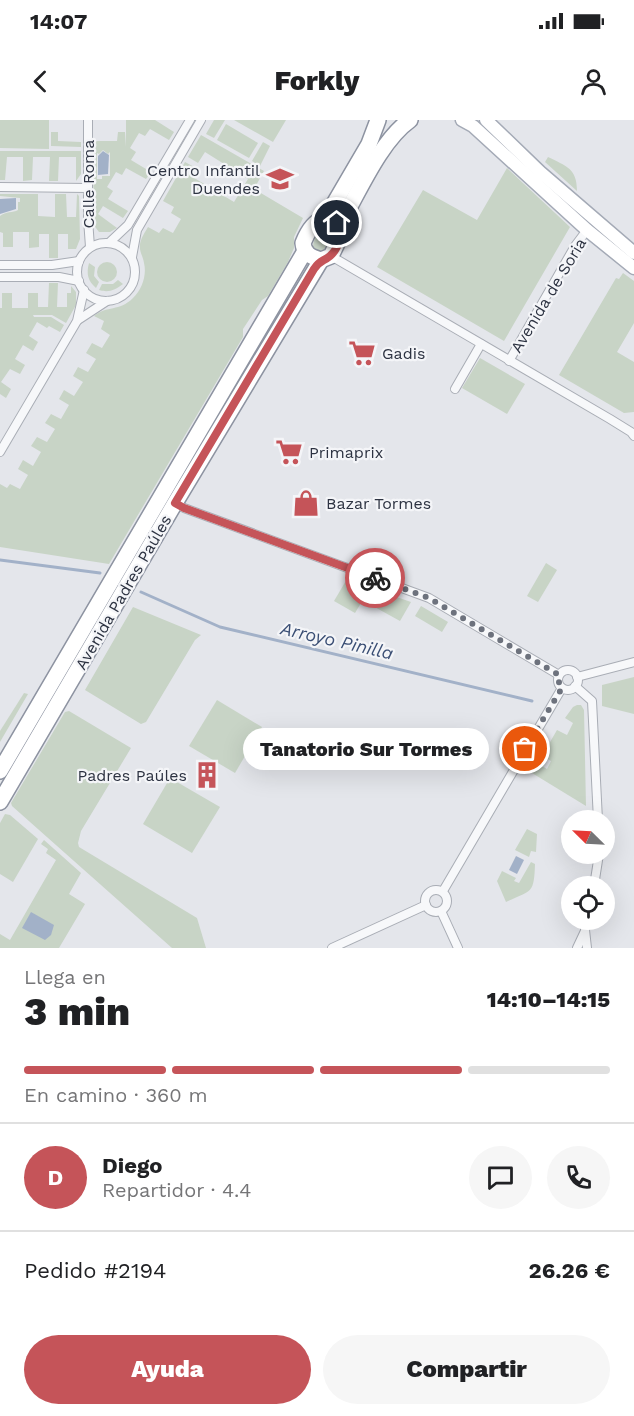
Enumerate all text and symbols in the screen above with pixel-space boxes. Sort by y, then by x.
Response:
text: 14:07 [30,9,87,34]
icon: back [24,65,57,98]
text: Forkly [275,65,359,97]
icon: person [577,65,610,98]
street label: Calle Roma [79,140,98,228]
place label: Centro Infantil Duendes [147,161,260,198]
school or university icon: Centro Infantil Duendes [265,164,295,194]
pin [311,197,362,248]
icon: home [320,206,353,239]
street label: Avenida de Soria [507,235,590,356]
supermarket icon: Gadis [347,338,377,368]
place label: Gadis [382,344,425,363]
supermarket icon: Primaprix [274,437,304,467]
place label: Primaprix [309,443,383,462]
shop icon: Bazar Tormes [291,488,321,518]
place label: Bazar Tormes [326,494,431,513]
street label: Avenida Padres Paúles [71,512,176,673]
courier [345,548,405,608]
icon: bike [359,562,392,595]
water label: Arroyo Pinilla [278,617,395,664]
pin [499,723,550,774]
callout: Tanatorio Sur Tormes [243,728,489,770]
icon: bag [508,732,541,765]
text: Tanatorio Sur Tormes [260,737,472,761]
building icon: Padres Paúles [192,760,222,790]
place label: Padres Paúles [78,766,187,785]
north arrow [561,810,615,864]
map controls [561,810,615,930]
button: locate [561,876,615,930]
text: Llega en [24,965,106,989]
text: 14:10–14:15 [487,987,610,1012]
text: 3 min [24,989,130,1034]
text: En camino · 360 m [24,1083,208,1107]
button: chat [469,1146,532,1209]
button: phone [547,1146,610,1209]
text: Diego [102,1153,162,1178]
text: D [48,1165,63,1190]
text: Repartidor · 4.4 [102,1178,251,1202]
text: Pedido #2194 [24,1258,167,1283]
text: 26.26 € [529,1258,610,1283]
button: Ayuda [24,1335,311,1404]
button: Compartir [323,1335,610,1404]

